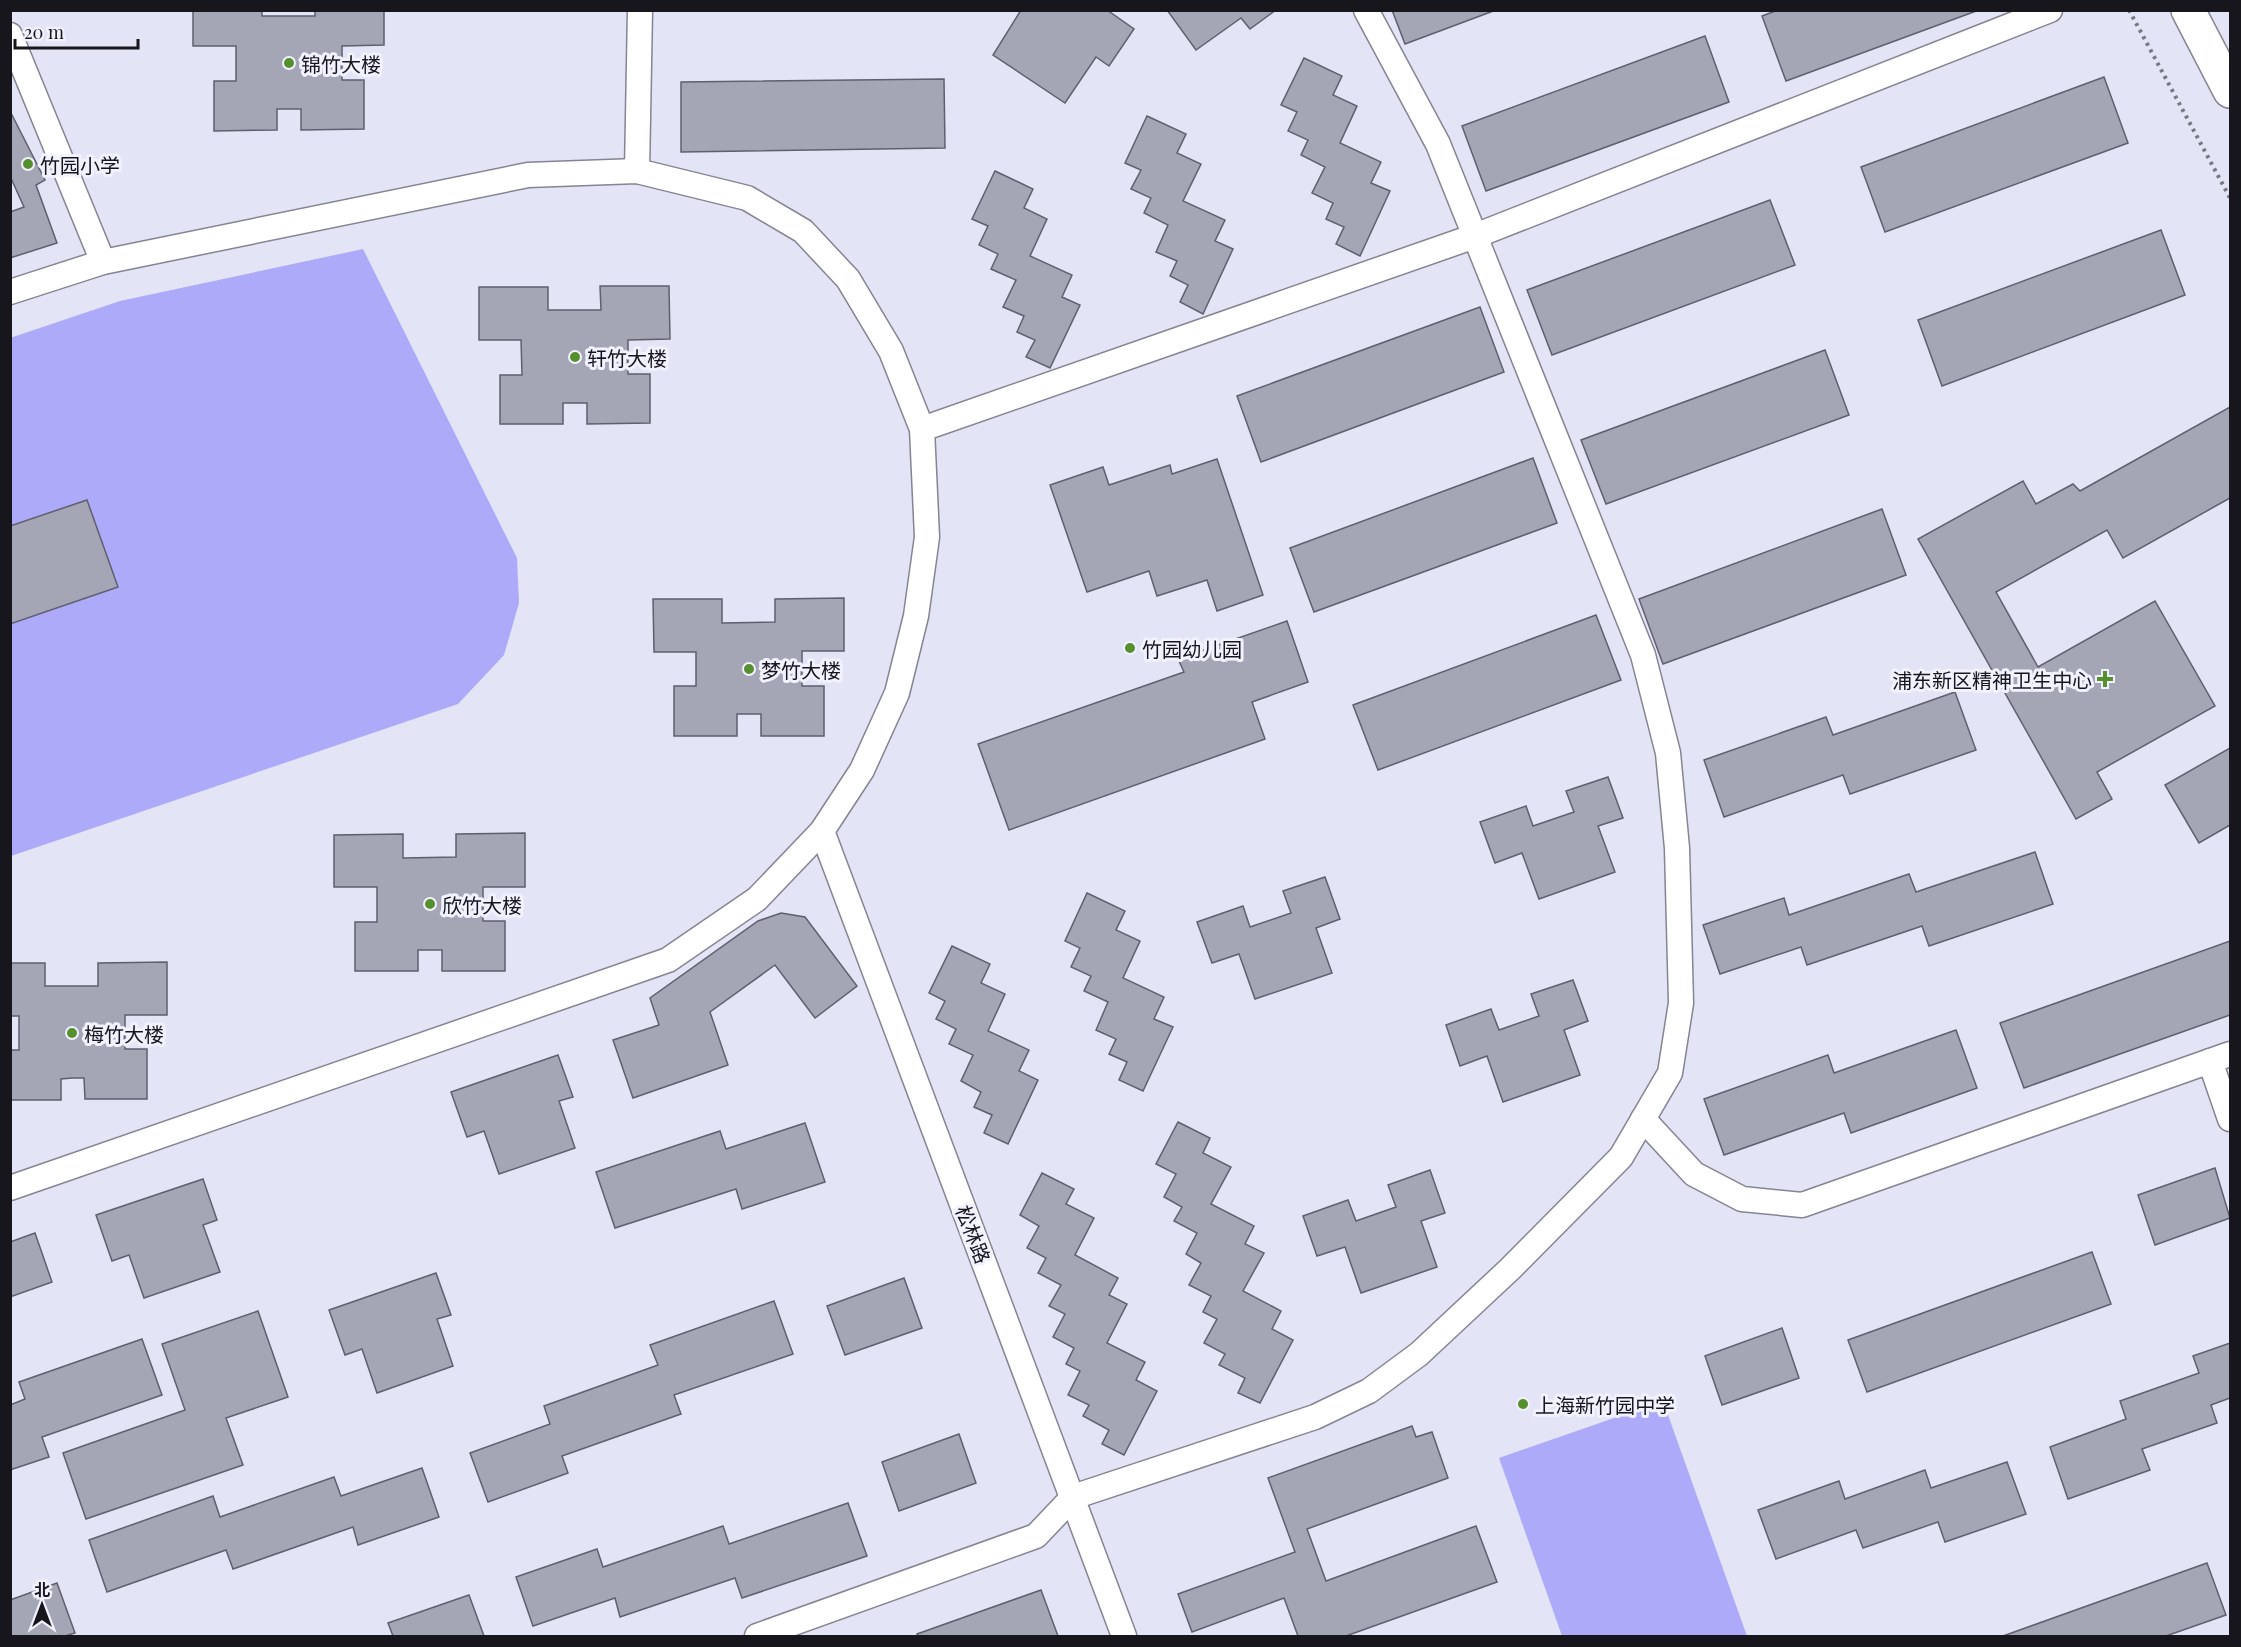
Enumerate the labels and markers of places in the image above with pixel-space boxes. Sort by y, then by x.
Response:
place label: 锦竹大楼 [301,50,381,77]
marker: 锦竹大楼 [282,56,296,70]
place label: 竹园小学 [40,151,120,178]
marker: 竹园小学 [21,157,35,171]
place label: 轩竹大楼 [587,344,667,371]
marker: 轩竹大楼 [568,350,582,364]
place label: 竹园幼儿园 [1142,635,1242,662]
marker: 竹园幼儿园 [1123,641,1137,655]
place label: 梦竹大楼 [761,656,841,683]
marker: 梦竹大楼 [742,662,756,676]
place label: 浦东新区精神卫生中心 [1892,666,2092,693]
marker: 浦东新区精神卫生中心 [2096,670,2114,688]
place label: 欣竹大楼 [442,891,522,918]
marker: 欣竹大楼 [423,897,437,911]
place label: 梅竹大楼 [84,1020,164,1047]
marker: 梅竹大楼 [65,1026,79,1040]
place label: 上海新竹园中学 [1535,1391,1675,1418]
marker: 上海新竹园中学 [1516,1397,1530,1411]

